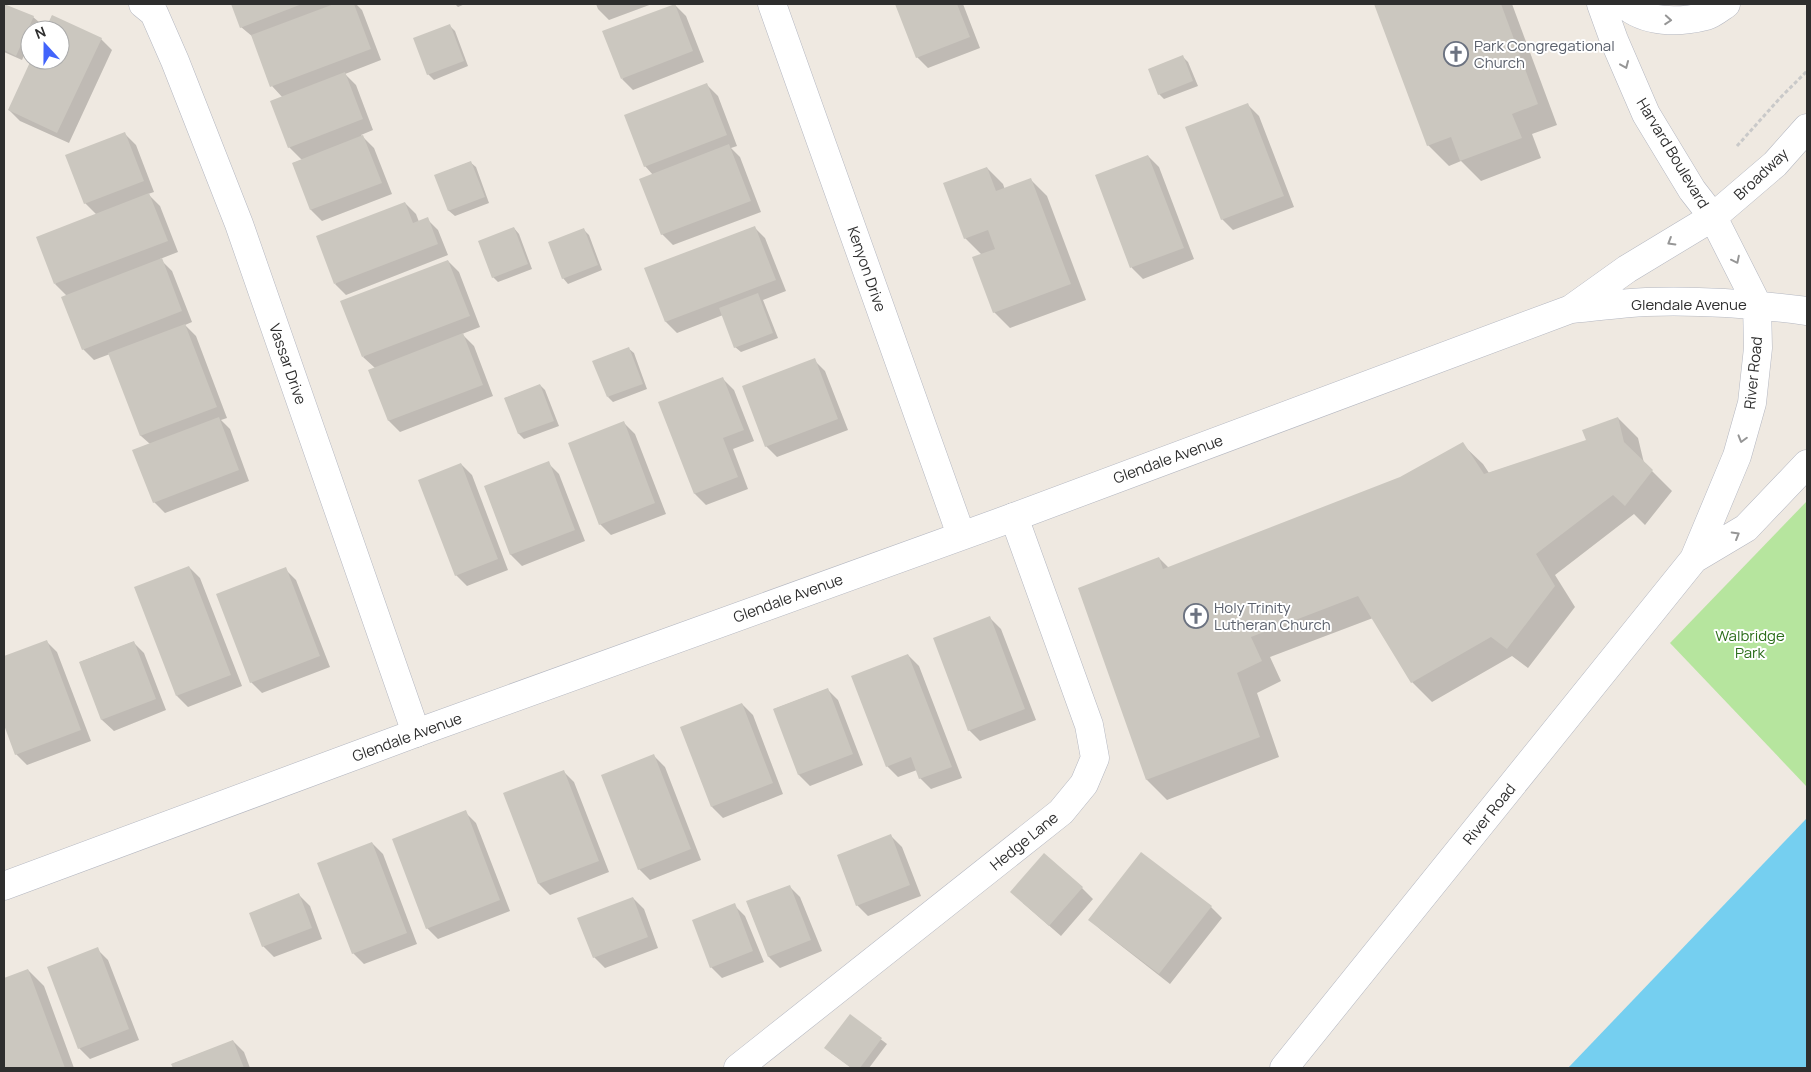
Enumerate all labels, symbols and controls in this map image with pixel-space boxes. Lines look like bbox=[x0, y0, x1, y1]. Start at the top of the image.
one-way arrow bbox=[1665, 14, 1673, 25]
north arrow bbox=[20, 20, 70, 70]
text: N bbox=[32, 22, 48, 43]
place label: Park Congregational Church bbox=[1474, 35, 1615, 73]
church icon: Park Congregational Church bbox=[1443, 41, 1469, 67]
one-way arrow bbox=[1619, 61, 1629, 69]
street label: Harvard Boulevard bbox=[1632, 94, 1714, 212]
street label: Broadway bbox=[1729, 143, 1793, 205]
street label: Kenyon Drive bbox=[843, 224, 891, 315]
one-way arrow bbox=[1667, 236, 1676, 246]
one-way arrow bbox=[1730, 255, 1740, 264]
street label: Glendale Avenue bbox=[1631, 294, 1747, 315]
street label: Vassar Drive bbox=[264, 321, 312, 407]
street label: River Road bbox=[1739, 336, 1767, 410]
street label: Glendale Avenue bbox=[1110, 429, 1226, 489]
one-way arrow bbox=[1738, 434, 1748, 442]
one-way arrow bbox=[1730, 531, 1739, 541]
street label: Glendale Avenue bbox=[730, 568, 846, 628]
place label: Holy Trinity Lutheran Church bbox=[1214, 597, 1331, 635]
church icon: Holy Trinity Lutheran Church bbox=[1183, 603, 1209, 629]
park label: Walbridge Park bbox=[1715, 625, 1785, 663]
street label: Glendale Avenue bbox=[349, 707, 465, 767]
street label: River Road bbox=[1458, 779, 1520, 849]
street label: Hedge Lane bbox=[985, 807, 1063, 875]

